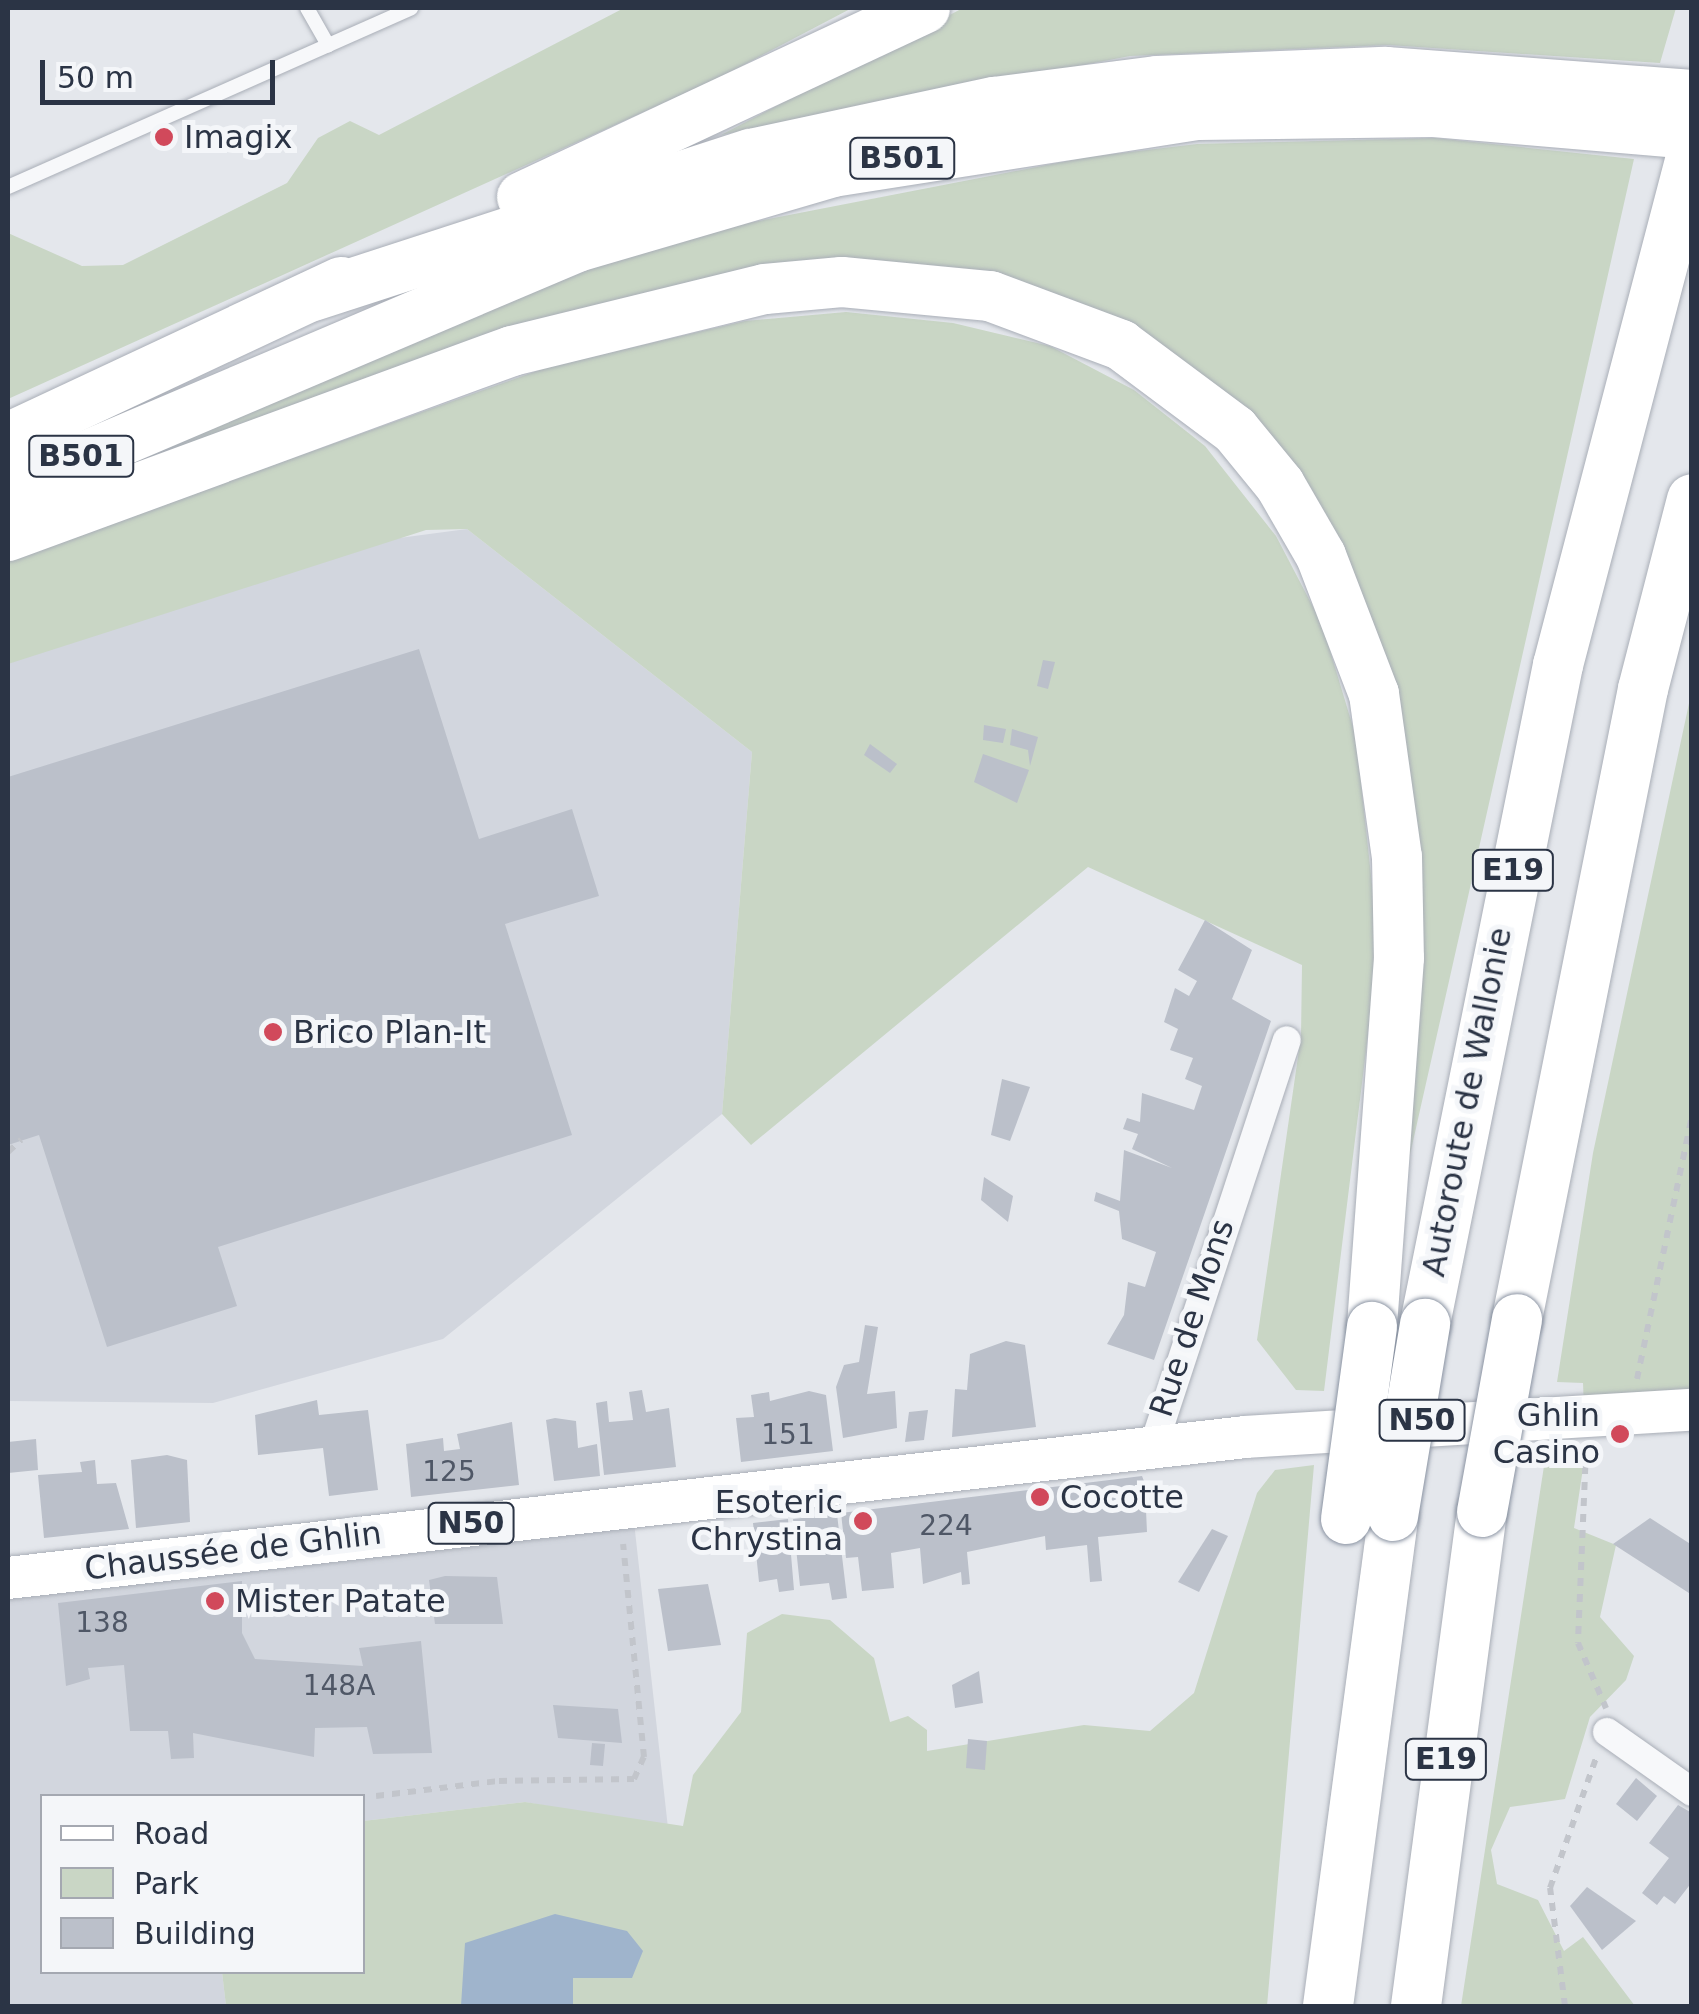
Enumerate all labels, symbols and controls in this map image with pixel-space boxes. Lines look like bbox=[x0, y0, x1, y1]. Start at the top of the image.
scale bar bbox=[45, 40, 280, 102]
text: 50 m bbox=[57, 60, 134, 95]
place label: Imagix bbox=[184, 118, 292, 156]
marker: Imagix bbox=[153, 126, 175, 148]
road number: B501 bbox=[847, 133, 957, 183]
road number: B501 bbox=[26, 431, 136, 481]
road number: E19 bbox=[1470, 845, 1556, 895]
street label: Autoroute de Wallonie bbox=[1414, 924, 1520, 1280]
place label: Brico Plan-It bbox=[293, 1013, 486, 1051]
marker: Brico Plan-It bbox=[262, 1021, 284, 1043]
street label: Rue de Mons bbox=[1142, 1214, 1242, 1422]
road number: N50 bbox=[1377, 1395, 1467, 1445]
place label: Ghlin Casino bbox=[1493, 1397, 1600, 1472]
house number: 151 bbox=[761, 1418, 815, 1452]
marker: Ghlin Casino bbox=[1609, 1423, 1631, 1445]
house number: 125 bbox=[422, 1455, 476, 1489]
place label: Cocotte bbox=[1060, 1478, 1184, 1516]
place label: Esoteric Chrystina bbox=[690, 1484, 843, 1559]
marker: Cocotte bbox=[1029, 1486, 1051, 1508]
road number: N50 bbox=[426, 1498, 516, 1548]
house number: 224 bbox=[919, 1509, 973, 1543]
marker: Esoteric Chrystina bbox=[852, 1510, 874, 1532]
street label: Chaussée de Ghlin bbox=[82, 1514, 384, 1588]
place label: Mister Patate bbox=[235, 1582, 446, 1620]
marker: Mister Patate bbox=[204, 1590, 226, 1612]
house number: 138 bbox=[75, 1606, 129, 1640]
house number: 148A bbox=[303, 1669, 375, 1703]
road number: E19 bbox=[1404, 1734, 1488, 1784]
legend bbox=[40, 1794, 365, 1974]
text: Road bbox=[134, 1816, 209, 1851]
text: Park bbox=[134, 1866, 199, 1901]
text: Building bbox=[134, 1916, 256, 1951]

